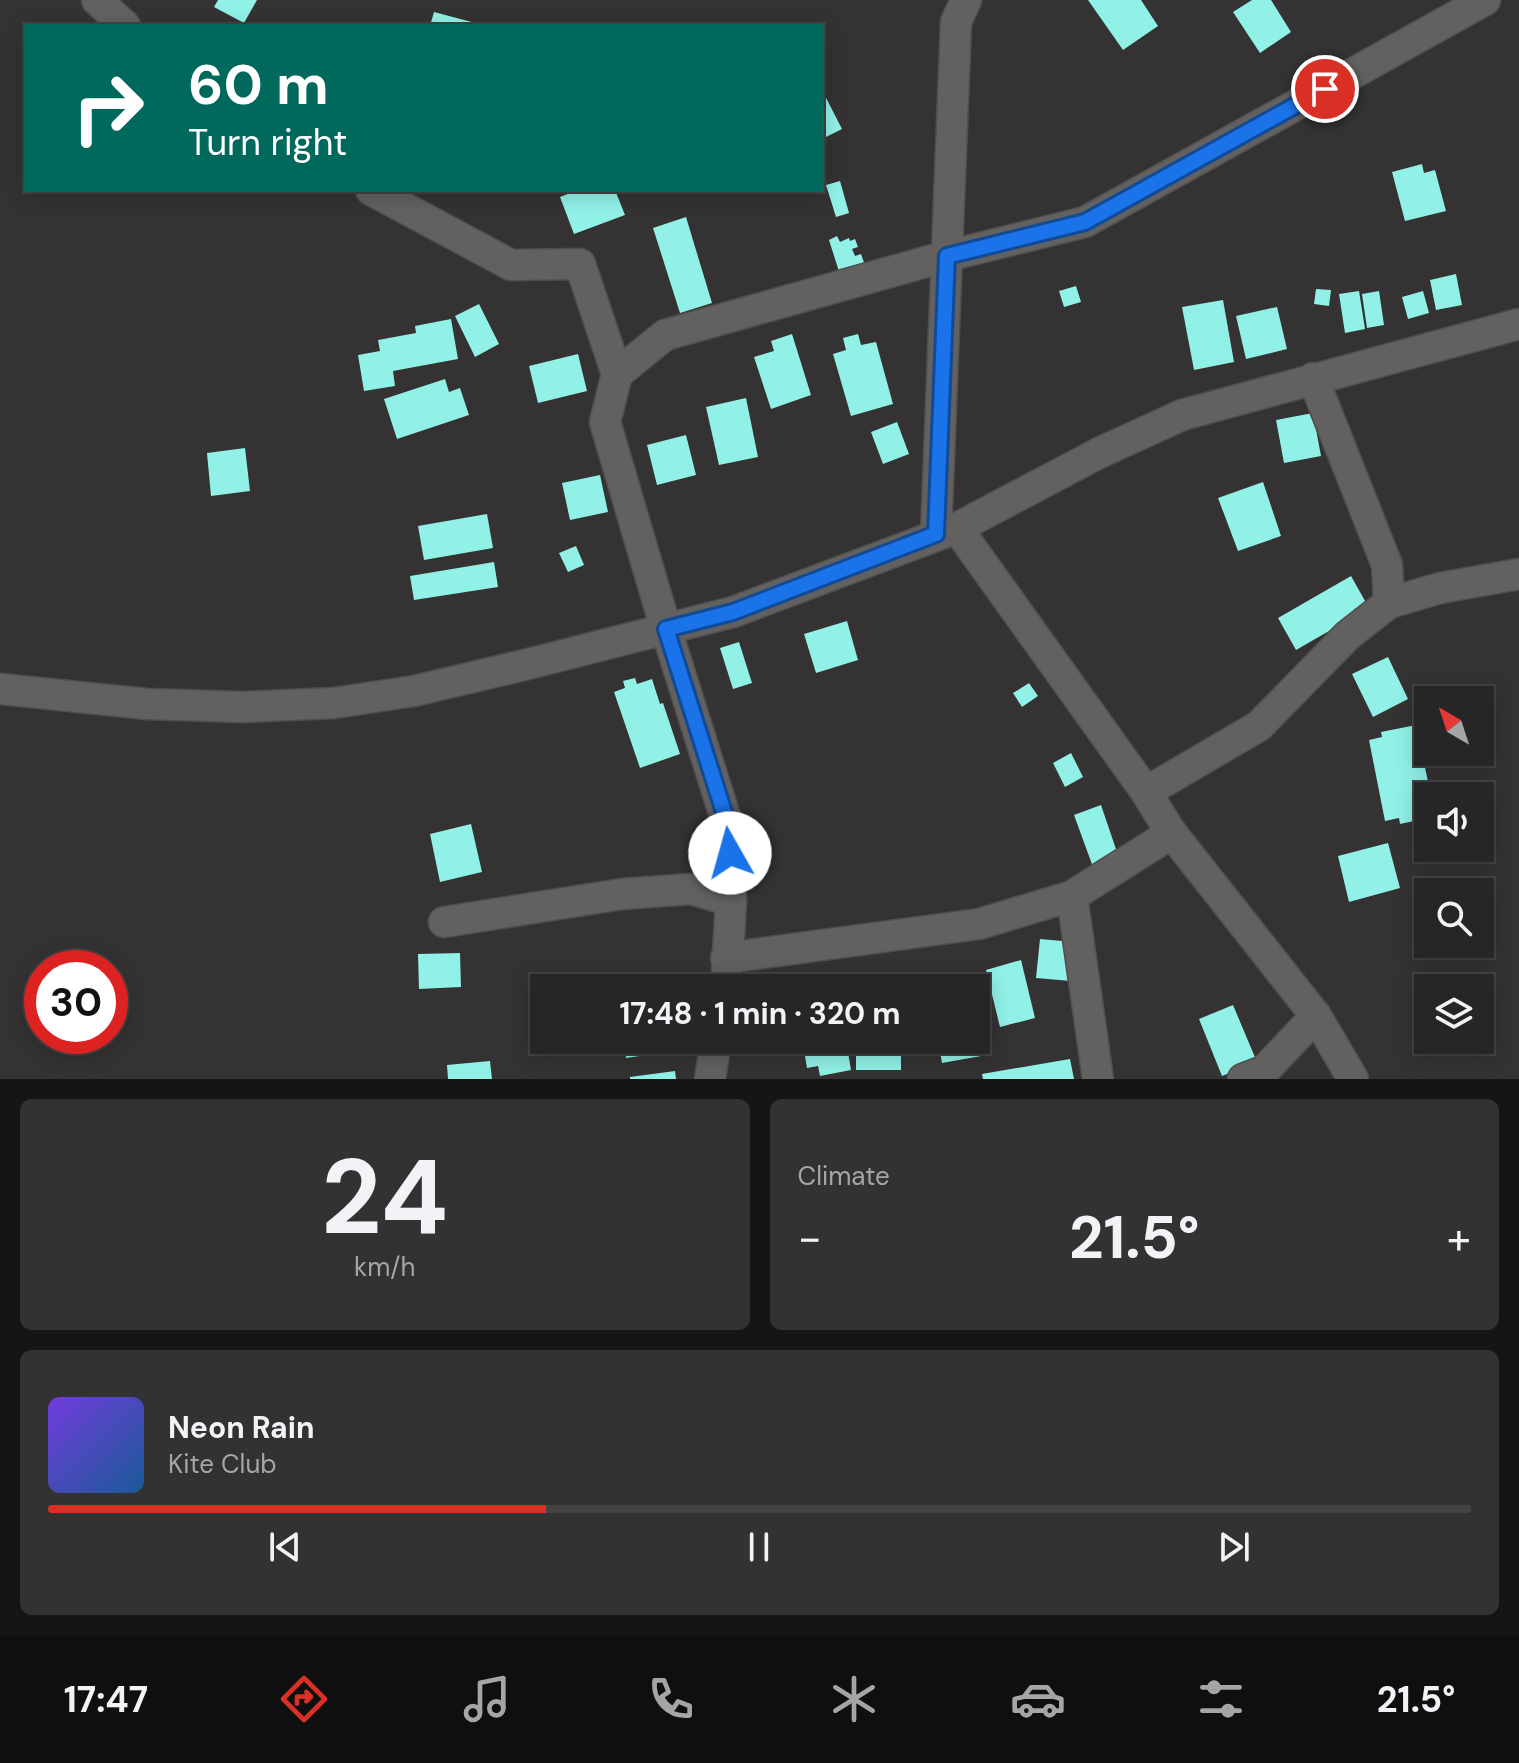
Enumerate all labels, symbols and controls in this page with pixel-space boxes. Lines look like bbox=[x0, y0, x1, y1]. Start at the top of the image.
text: 60 m bbox=[188, 48, 329, 121]
pin bbox=[1291, 55, 1359, 123]
icon: right bbox=[56, 56, 160, 160]
icon: arrive bbox=[1303, 67, 1347, 111]
text: Turn right bbox=[188, 119, 347, 166]
north arrow bbox=[1414, 686, 1494, 766]
map controls bbox=[1414, 686, 1494, 1054]
button: sound bbox=[1414, 782, 1494, 862]
position arrow bbox=[688, 811, 772, 895]
button: search bbox=[1414, 878, 1494, 958]
speed limit sign: 30 bbox=[24, 950, 128, 1054]
button: layers bbox=[1414, 974, 1494, 1054]
text: 17:48 · 1 min · 320 m bbox=[619, 994, 901, 1033]
text: 24 bbox=[321, 1130, 448, 1265]
text: Climate bbox=[798, 1159, 890, 1193]
text: 21.5° bbox=[1069, 1198, 1200, 1277]
text: − bbox=[798, 1209, 822, 1267]
text: + bbox=[1447, 1209, 1471, 1267]
text: km/h bbox=[354, 1250, 415, 1284]
text: Neon Rain bbox=[168, 1408, 314, 1447]
text: Kite Club bbox=[168, 1447, 277, 1481]
icon: previous bbox=[263, 1525, 307, 1569]
icon: pause bbox=[737, 1525, 781, 1569]
icon: next bbox=[1212, 1525, 1256, 1569]
icon: directions bbox=[276, 1671, 332, 1727]
icon: music bbox=[459, 1671, 515, 1727]
icon: phone bbox=[643, 1671, 699, 1727]
icon: climate bbox=[826, 1671, 882, 1727]
icon: car bbox=[1010, 1671, 1066, 1727]
icon: filters bbox=[1193, 1671, 1249, 1727]
text: 17:47 bbox=[64, 1676, 148, 1723]
text: 21.5° bbox=[1377, 1676, 1455, 1723]

